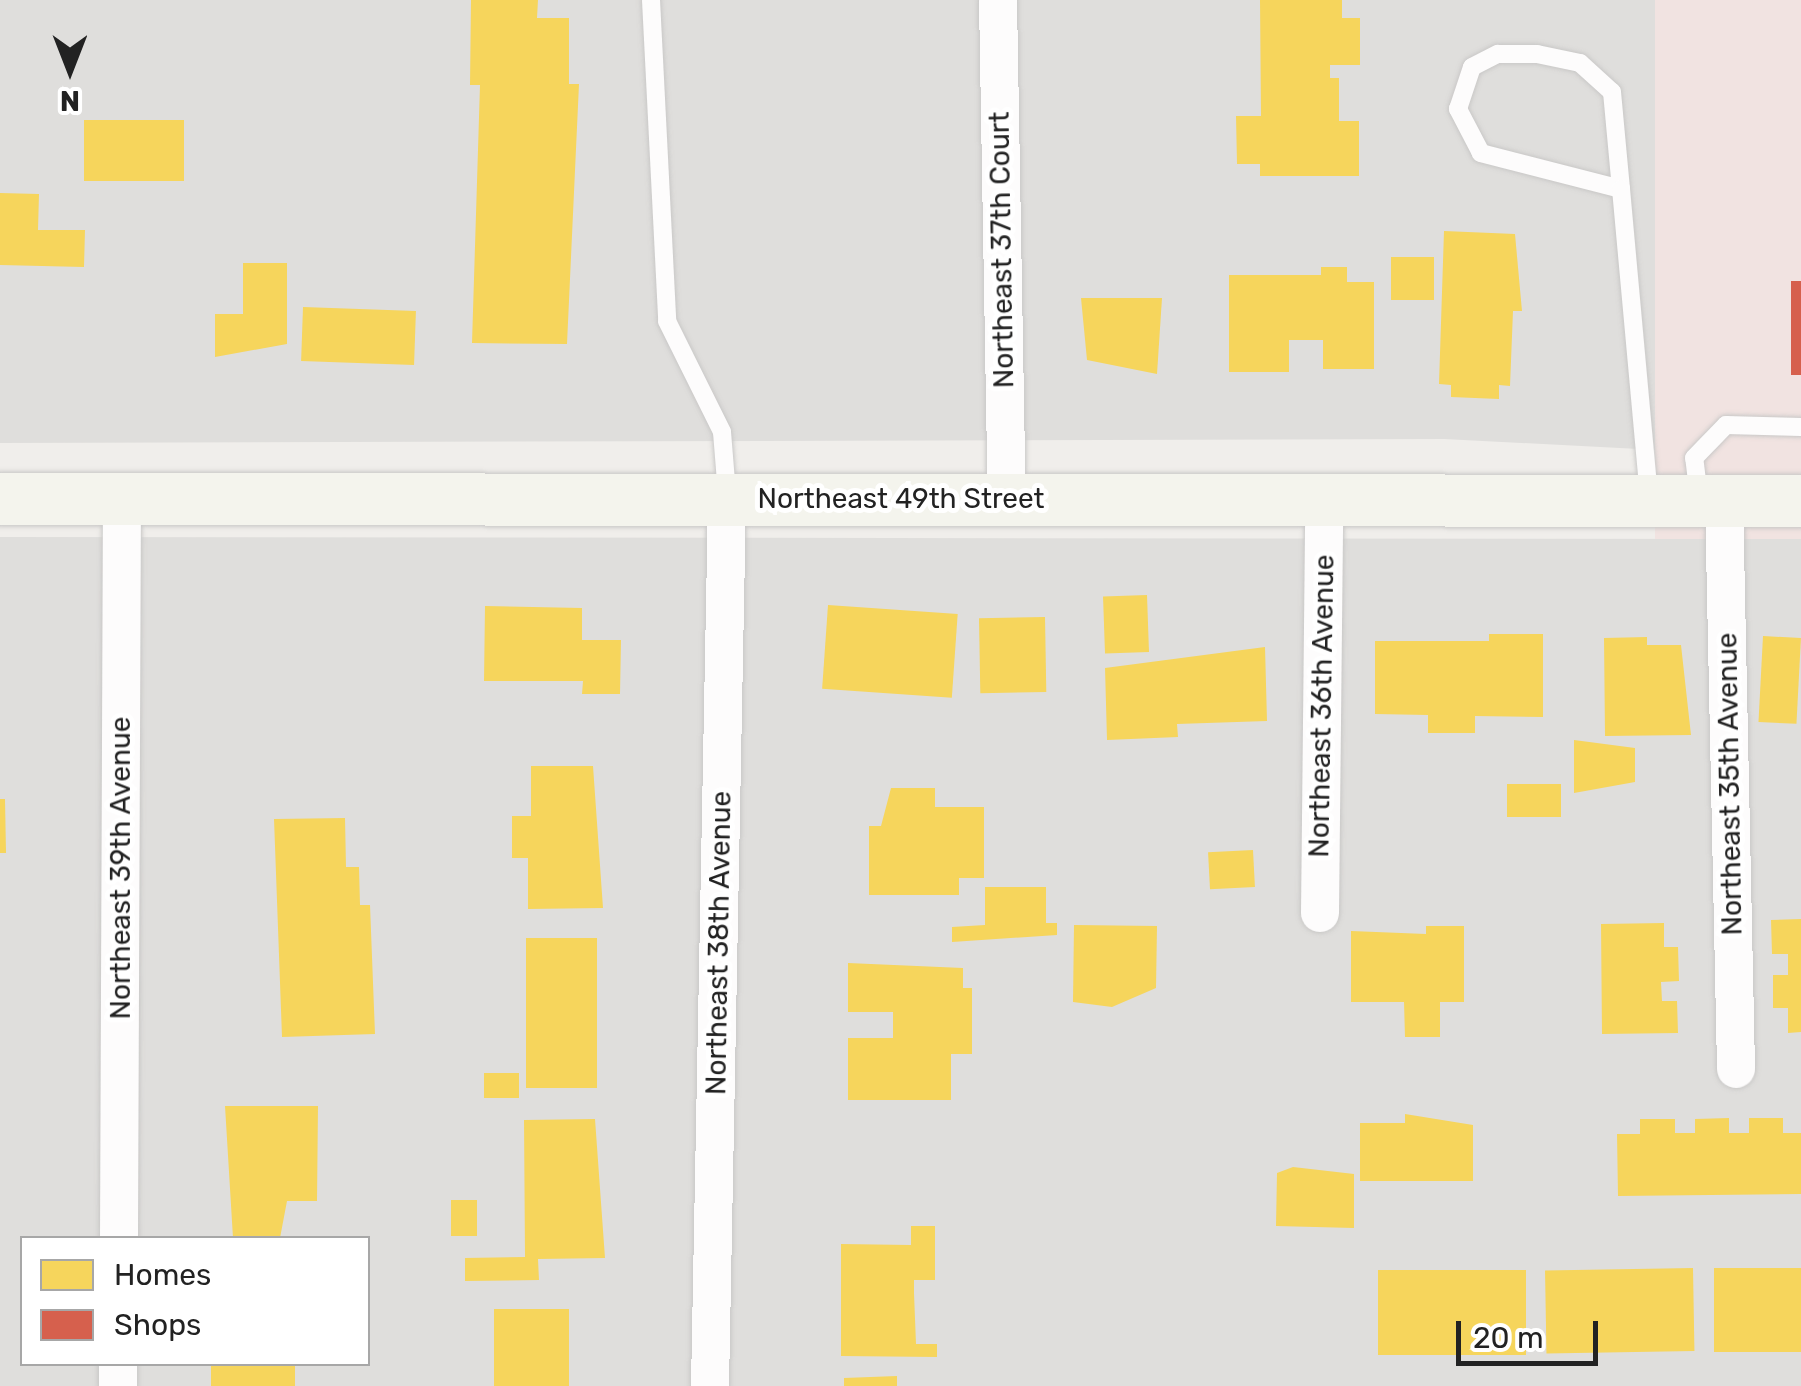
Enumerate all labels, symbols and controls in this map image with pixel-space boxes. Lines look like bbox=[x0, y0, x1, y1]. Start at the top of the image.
north arrow bbox=[20, 20, 120, 120]
text: N bbox=[60, 84, 80, 117]
street label: Northeast 37th Court bbox=[983, 111, 1021, 389]
street label: Northeast 49th Street bbox=[758, 482, 1044, 516]
street label: Northeast 36th Avenue bbox=[1303, 554, 1341, 858]
street label: Northeast 35th Avenue bbox=[1711, 632, 1749, 936]
street label: Northeast 39th Avenue bbox=[104, 716, 138, 1020]
street label: Northeast 38th Avenue bbox=[700, 790, 738, 1096]
legend bbox=[20, 1236, 370, 1366]
text: Homes bbox=[114, 1257, 211, 1293]
scale bar bbox=[1461, 1301, 1604, 1363]
text: Shops bbox=[114, 1307, 201, 1343]
text: 20 m bbox=[1473, 1320, 1544, 1356]

